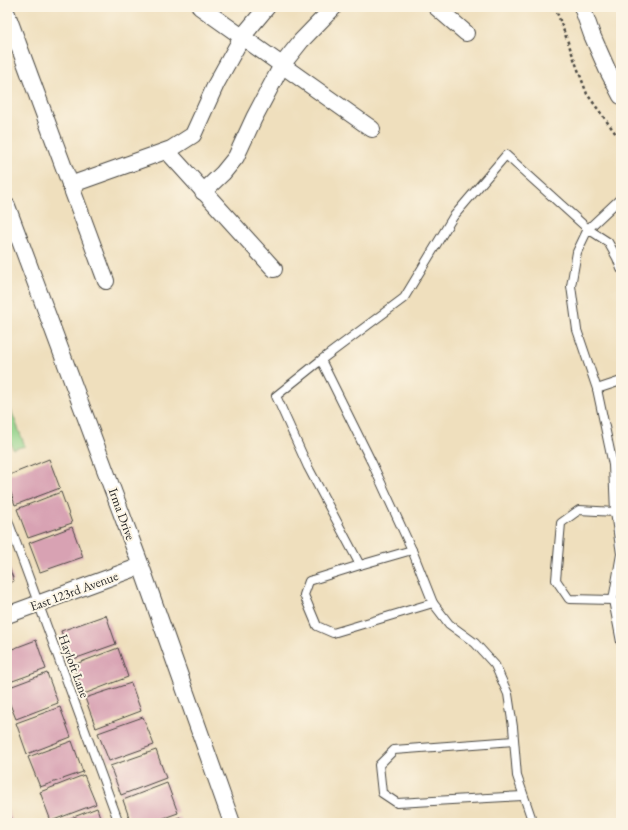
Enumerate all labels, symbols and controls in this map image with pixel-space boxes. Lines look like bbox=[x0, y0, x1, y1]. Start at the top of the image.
street label: Irma Drive bbox=[105, 486, 139, 542]
street label: East 123rd Avenue bbox=[28, 567, 120, 615]
street label: Hayloft Lane bbox=[55, 632, 93, 700]

